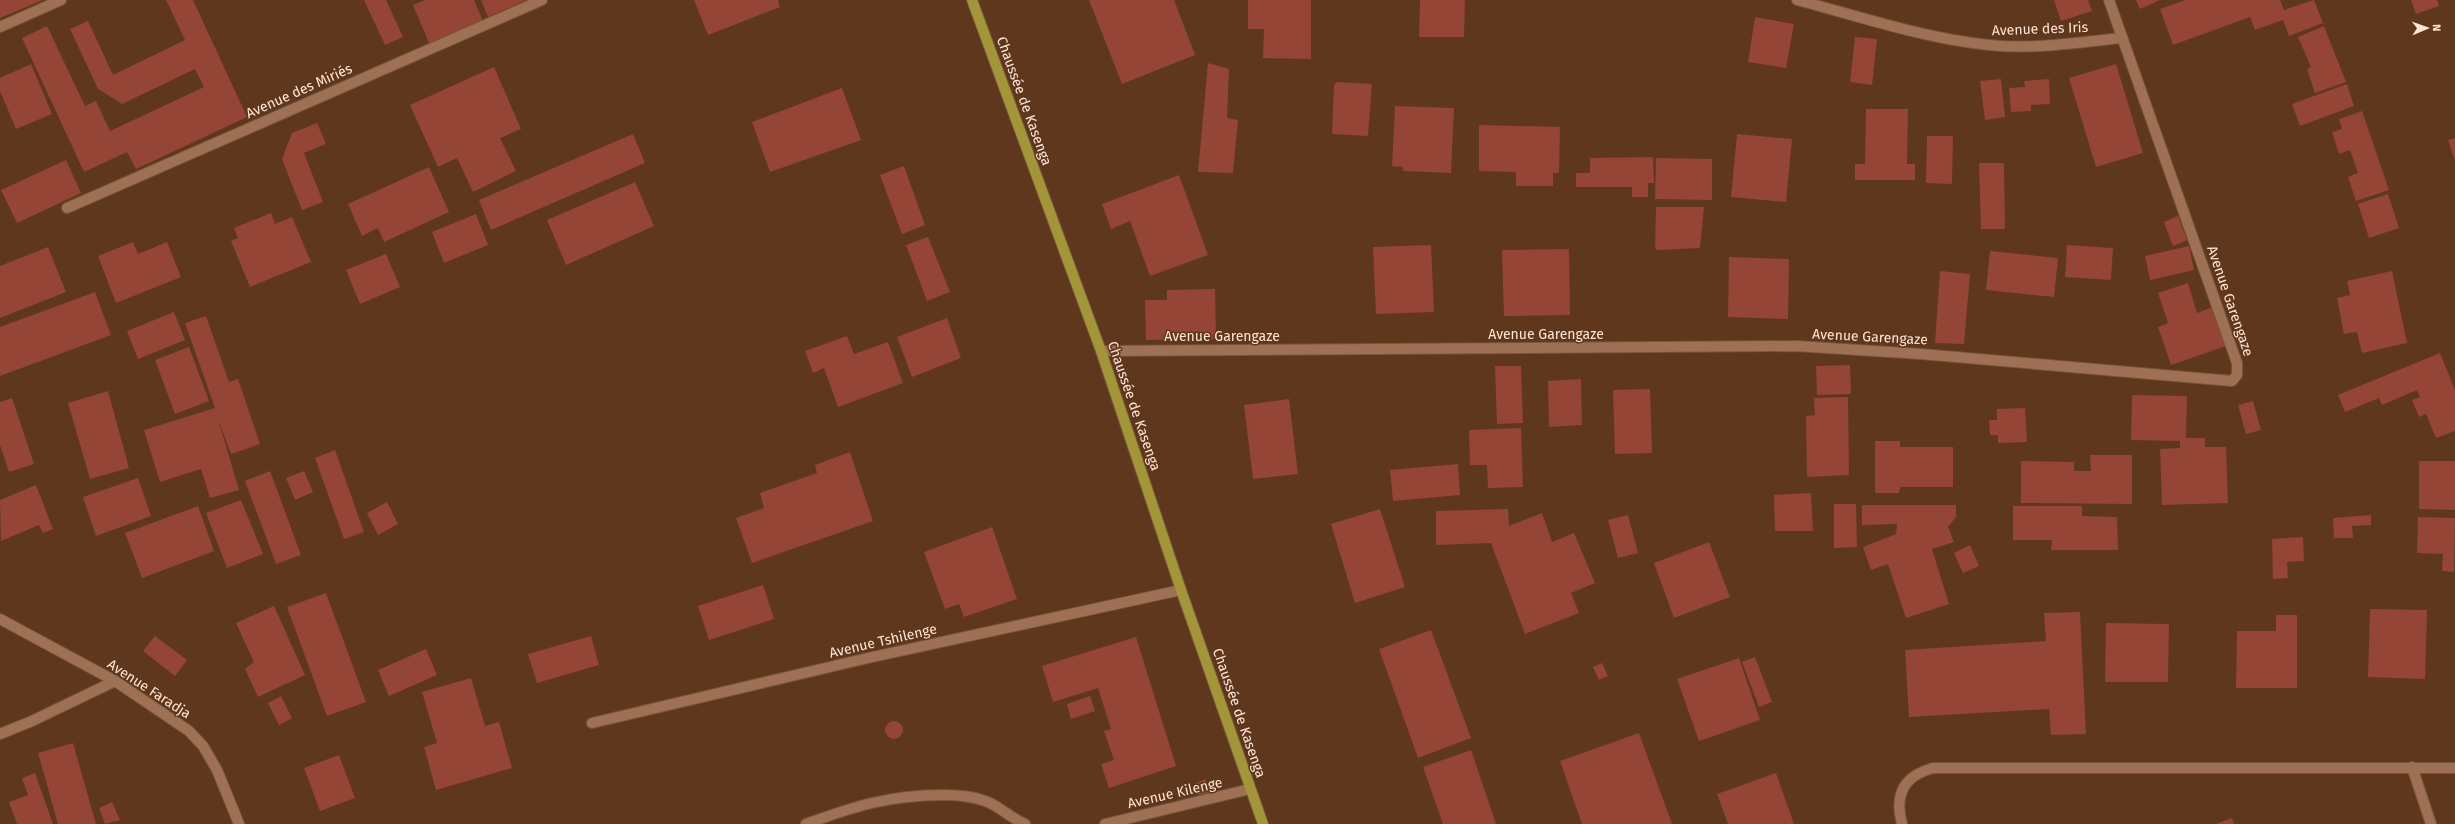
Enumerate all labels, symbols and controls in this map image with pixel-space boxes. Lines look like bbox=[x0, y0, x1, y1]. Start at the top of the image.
north arrow bbox=[2407, 8, 2447, 48]
street label: Avenue des Iris bbox=[1992, 19, 2089, 39]
text: N bbox=[2430, 24, 2443, 32]
street label: Chaussée de Kasenga bbox=[993, 34, 1055, 168]
street label: Avenue des Miriés bbox=[243, 60, 355, 122]
street label: Avenue Garengaze bbox=[2203, 244, 2257, 358]
street label: Avenue Garengaze bbox=[1812, 325, 1928, 349]
street label: Avenue Garengaze bbox=[1488, 326, 1604, 343]
street label: Avenue Garengaze bbox=[1164, 328, 1280, 345]
street label: Chaussée de Kasenga bbox=[1104, 339, 1164, 473]
street label: Avenue Tshilenge bbox=[828, 620, 938, 662]
street label: Chaussée de Kasenga bbox=[1209, 646, 1269, 780]
street label: Avenue Faradja bbox=[104, 656, 194, 722]
street label: Avenue Kilenge bbox=[1126, 774, 1224, 812]

